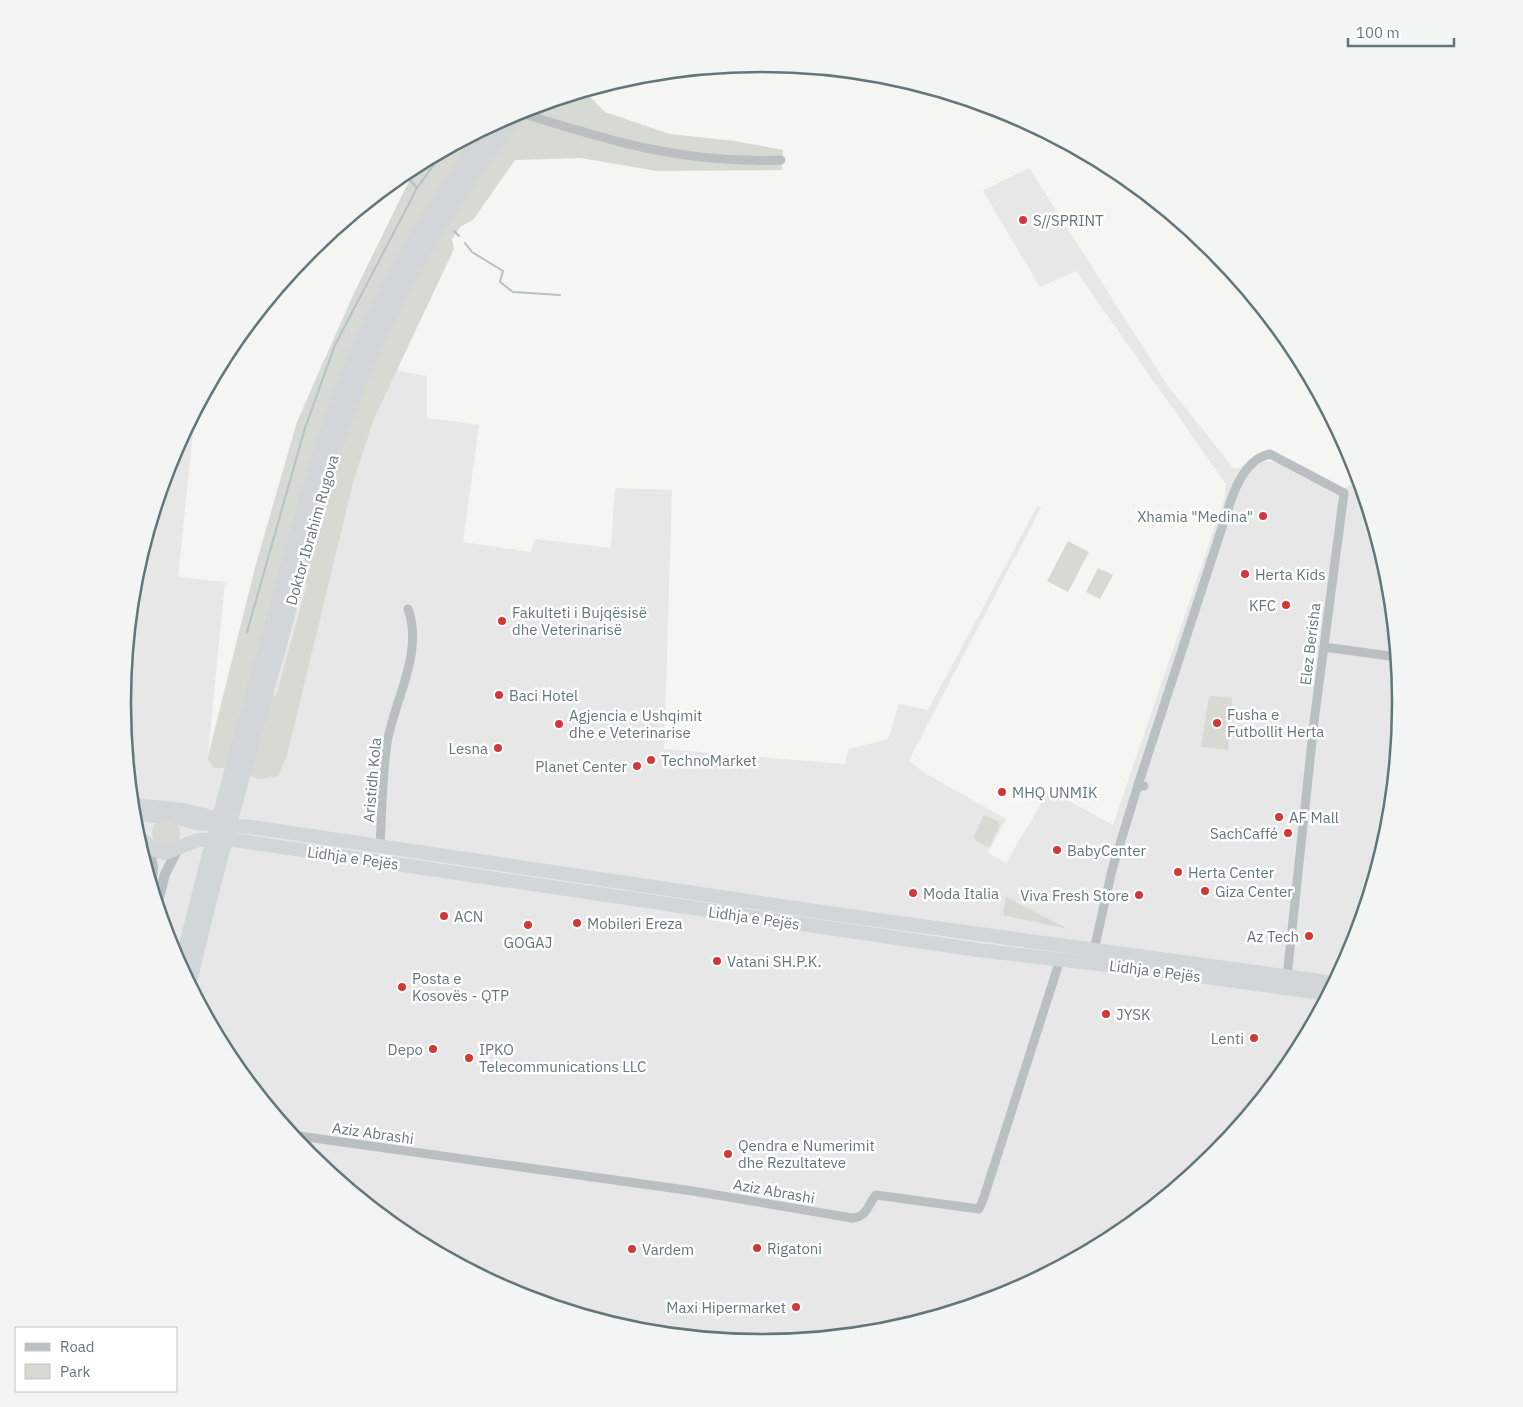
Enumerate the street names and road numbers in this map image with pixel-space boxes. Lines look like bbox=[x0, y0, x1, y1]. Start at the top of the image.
street label: Doktor Ibrahim Rugova bbox=[281, 453, 343, 607]
street label: Elez Berisha bbox=[1296, 602, 1324, 686]
street label: Aristidh Kola bbox=[359, 737, 385, 823]
street label: Lidhja e Pejës bbox=[306, 842, 400, 874]
street label: Lidhja e Pejës bbox=[707, 902, 801, 934]
street label: Lidhja e Pejës bbox=[1108, 956, 1202, 986]
street label: Aziz Abrashi bbox=[331, 1118, 415, 1148]
street label: Aziz Abrashi bbox=[732, 1174, 816, 1208]

